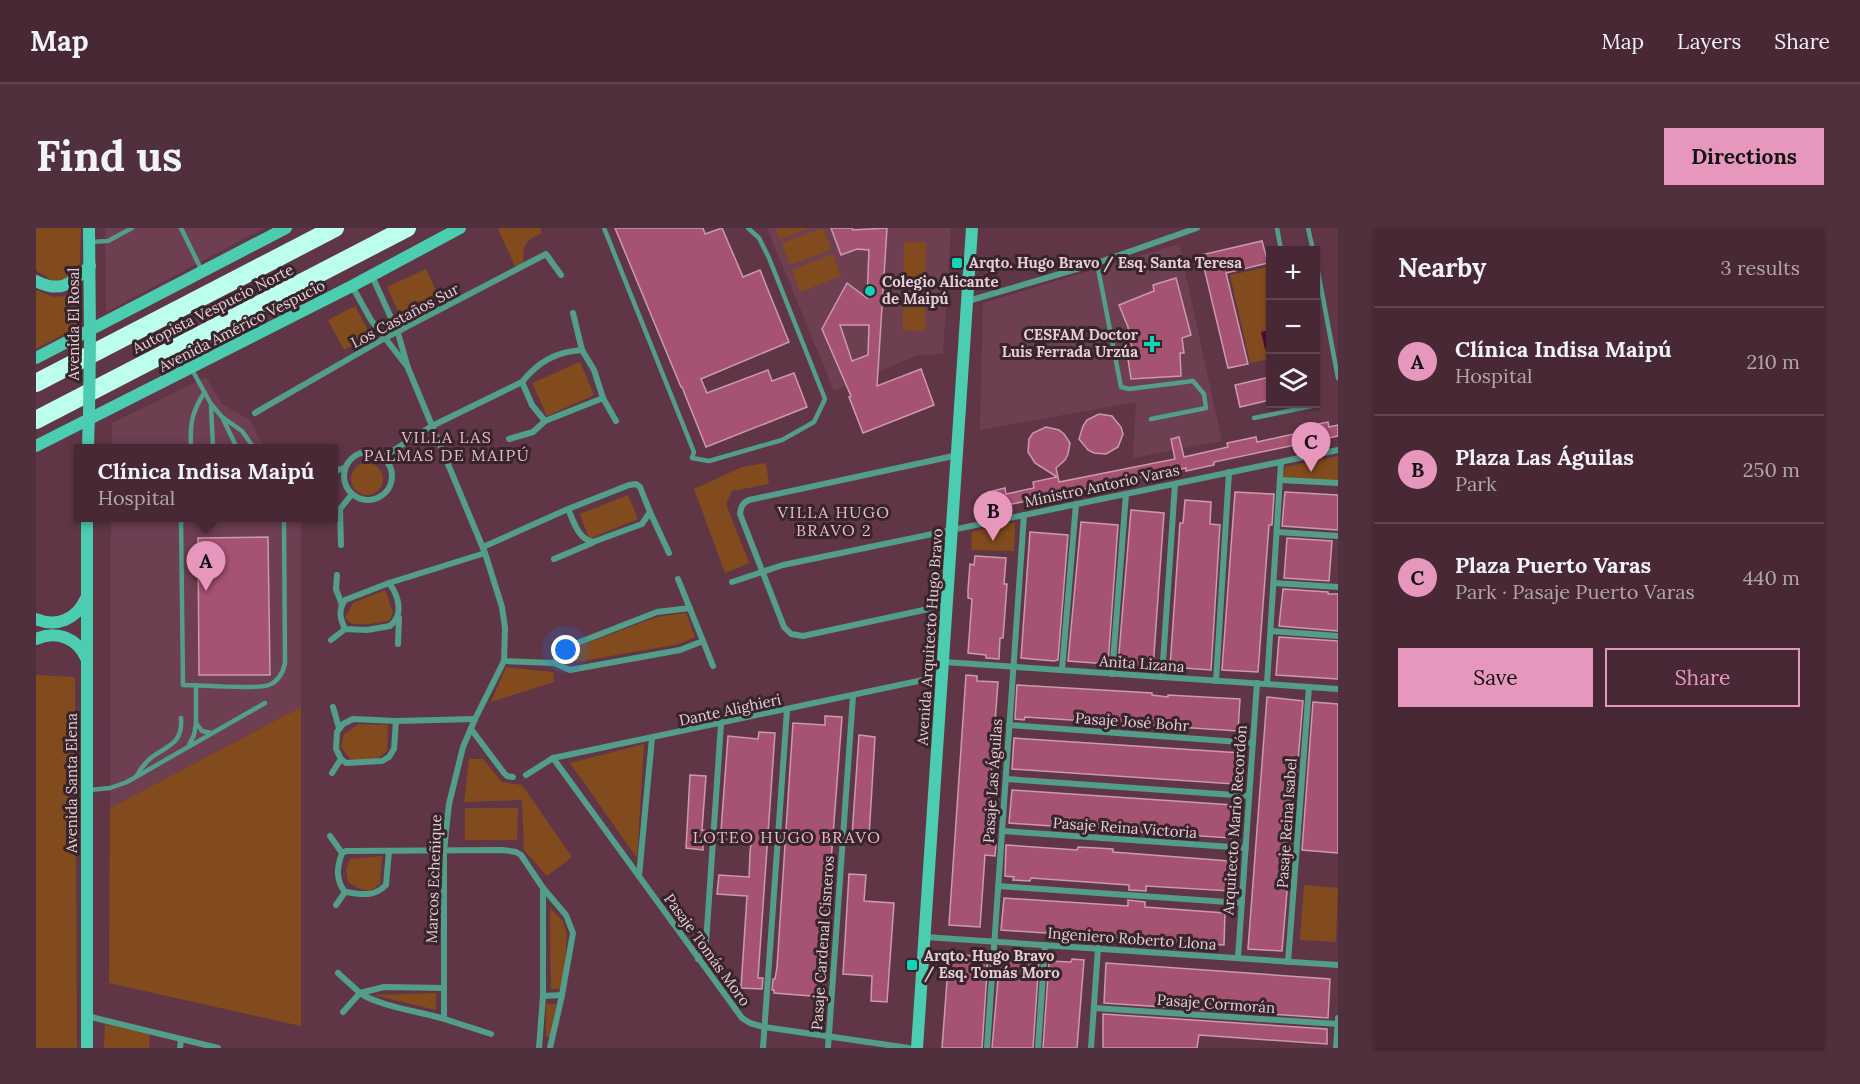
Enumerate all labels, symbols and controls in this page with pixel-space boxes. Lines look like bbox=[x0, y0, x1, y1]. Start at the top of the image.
text: Map bbox=[30, 23, 89, 59]
text: Map bbox=[1601, 28, 1644, 55]
text: Layers bbox=[1677, 28, 1741, 55]
text: Share bbox=[1774, 28, 1830, 55]
button: Directions bbox=[1664, 128, 1824, 185]
text: Find us bbox=[36, 129, 182, 183]
map controls bbox=[1266, 246, 1320, 408]
button: + bbox=[1266, 246, 1320, 300]
text: Nearby bbox=[1398, 251, 1486, 284]
place label: Arqto. Hugo Bravo / Esq. Santa Teresa bbox=[969, 253, 1242, 273]
text: 3 results bbox=[1721, 255, 1800, 280]
marker: Arqto. Hugo Bravo / Esq. Santa Teresa bbox=[950, 256, 964, 270]
street label: Autopista Vespucio Norte bbox=[128, 260, 296, 358]
street label: Avenida El Rosal bbox=[64, 268, 83, 381]
place label: Colegio Alicante de Maipú bbox=[882, 272, 998, 308]
street label: Avenida Américo Vespucio bbox=[155, 275, 328, 376]
street label: Los Castaños Sur bbox=[347, 279, 463, 352]
marker: Colegio Alicante de Maipú bbox=[863, 284, 877, 298]
button: − bbox=[1266, 300, 1320, 354]
place label: CESFAM Doctor Luis Ferrada Urzúa bbox=[1002, 325, 1139, 361]
marker: CESFAM Doctor Luis Ferrada Urzúa bbox=[1143, 335, 1161, 353]
text: Clínica Indisa Maipú bbox=[1455, 335, 1671, 363]
text: A bbox=[1411, 349, 1424, 374]
text: 210 m bbox=[1746, 349, 1800, 374]
button: layers bbox=[1266, 354, 1320, 408]
text: Hospital bbox=[1455, 363, 1533, 388]
pin: C bbox=[1292, 422, 1330, 472]
district label: VILLA LAS PALMAS DE MAIPÚ bbox=[364, 427, 530, 465]
text: Plaza Las Águilas bbox=[1455, 443, 1634, 471]
popup bbox=[74, 444, 338, 522]
text: Clínica Indisa Maipú bbox=[98, 457, 314, 485]
text: B bbox=[1411, 457, 1424, 482]
text: 250 m bbox=[1743, 457, 1800, 482]
street label: Ministro Antorio Varas bbox=[1023, 460, 1181, 511]
text: Park bbox=[1455, 471, 1497, 496]
text: Hospital bbox=[98, 485, 175, 510]
pin: B bbox=[974, 492, 1012, 541]
district label: VILLA HUGO BRAVO 2 bbox=[777, 502, 890, 540]
street label: Avenida Arquitecto Hugo Bravo bbox=[912, 528, 947, 747]
pin: A bbox=[186, 542, 226, 591]
text: Plaza Puerto Varas bbox=[1455, 551, 1651, 579]
text: C bbox=[1411, 565, 1424, 590]
text: 440 m bbox=[1743, 565, 1800, 590]
text: Park · Pasaje Puerto Varas bbox=[1455, 579, 1695, 604]
your location bbox=[551, 635, 580, 664]
button: Save bbox=[1398, 648, 1593, 707]
button: Share bbox=[1605, 648, 1800, 707]
street label: Anita Lizana bbox=[1098, 651, 1186, 676]
street label: Dante Alighieri bbox=[677, 689, 783, 730]
street label: Pasaje José Bohr bbox=[1074, 708, 1190, 735]
street label: Avenida Santa Elena bbox=[62, 713, 81, 854]
street label: Pasaje Las Águilas bbox=[979, 718, 1006, 844]
street label: Arquitecto Mario Recordón bbox=[1218, 724, 1251, 917]
street label: Pasaje Reina Isabel bbox=[1272, 757, 1301, 889]
street label: Pasaje Reina Victoria bbox=[1052, 813, 1198, 842]
street label: Marcos Echeñique bbox=[422, 814, 445, 944]
district label: LOTEO HUGO BRAVO bbox=[693, 827, 881, 847]
street label: Pasaje Cardenal Cisneros bbox=[807, 855, 838, 1031]
street label: Pasaje Tomás Moro bbox=[660, 890, 755, 1010]
street label: Ingeniero Roberto Llona bbox=[1047, 923, 1217, 954]
place label: Arqto. Hugo Bravo / Esq. Tomás Moro bbox=[924, 946, 1060, 983]
marker: Arqto. Hugo Bravo / Esq. Tomás Moro bbox=[905, 958, 919, 972]
street label: Pasaje Cormorán bbox=[1156, 990, 1276, 1017]

